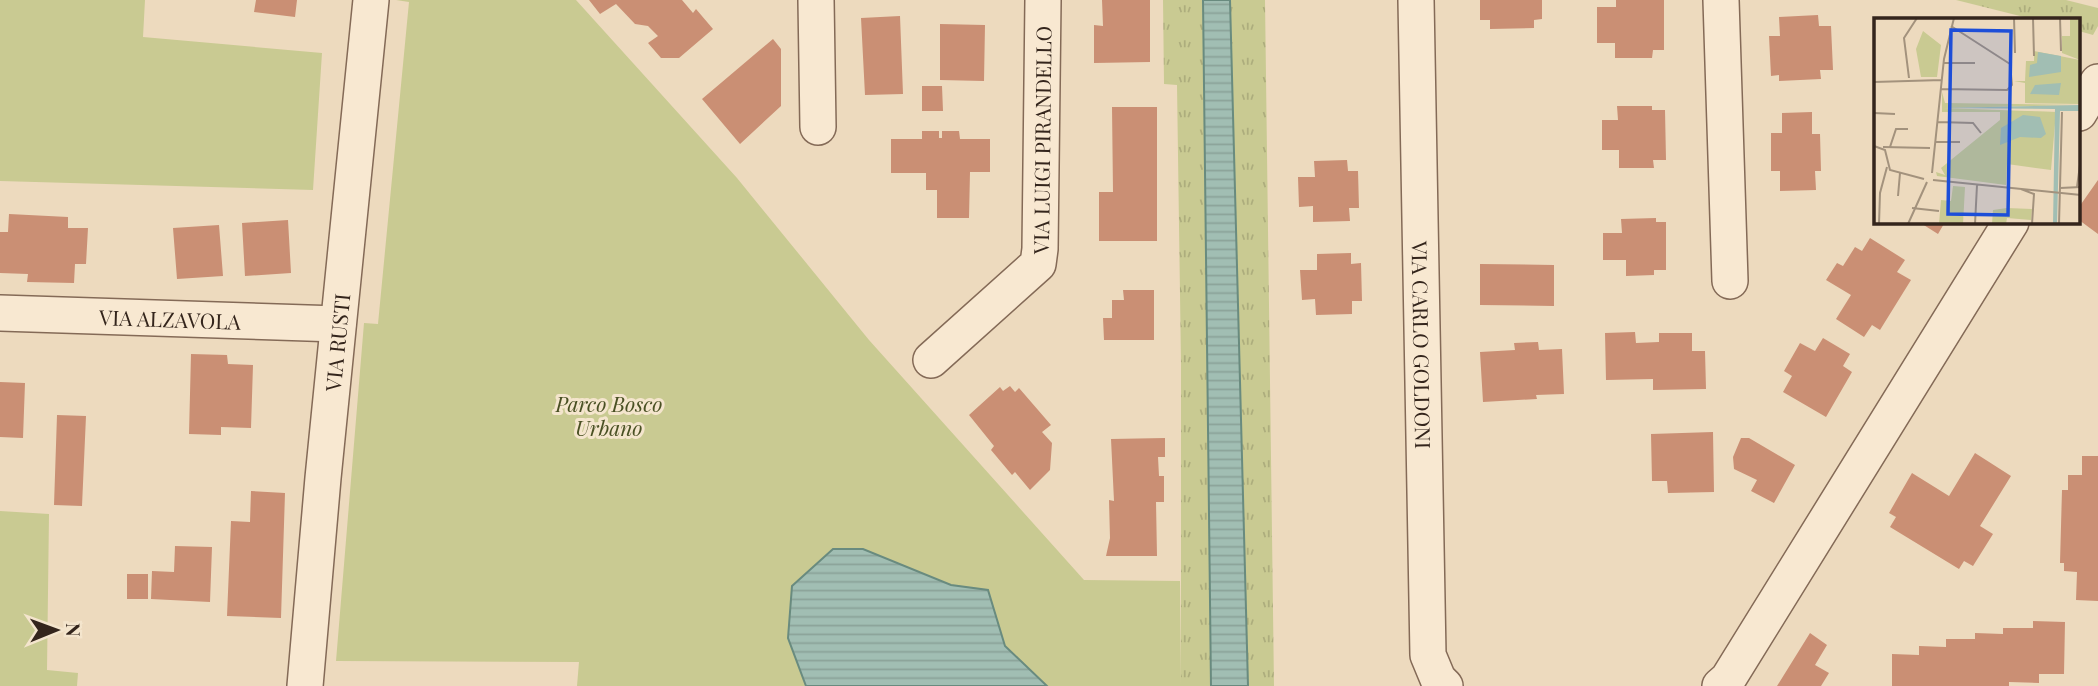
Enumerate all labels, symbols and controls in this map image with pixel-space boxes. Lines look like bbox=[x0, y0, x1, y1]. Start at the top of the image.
inset map bbox=[1874, 18, 2080, 224]
street label: VIA LUIGI PIRANDELLO bbox=[1026, 26, 1057, 255]
street label: VIA CARLO GOLDONI bbox=[1406, 240, 1438, 449]
street label: VIA RUSTI bbox=[318, 292, 355, 394]
street label: VIA ALZAVOLA bbox=[98, 302, 242, 335]
park label: Parco Bosco Urbano bbox=[554, 389, 663, 441]
north arrow bbox=[21, 595, 91, 665]
text: N bbox=[61, 623, 87, 637]

